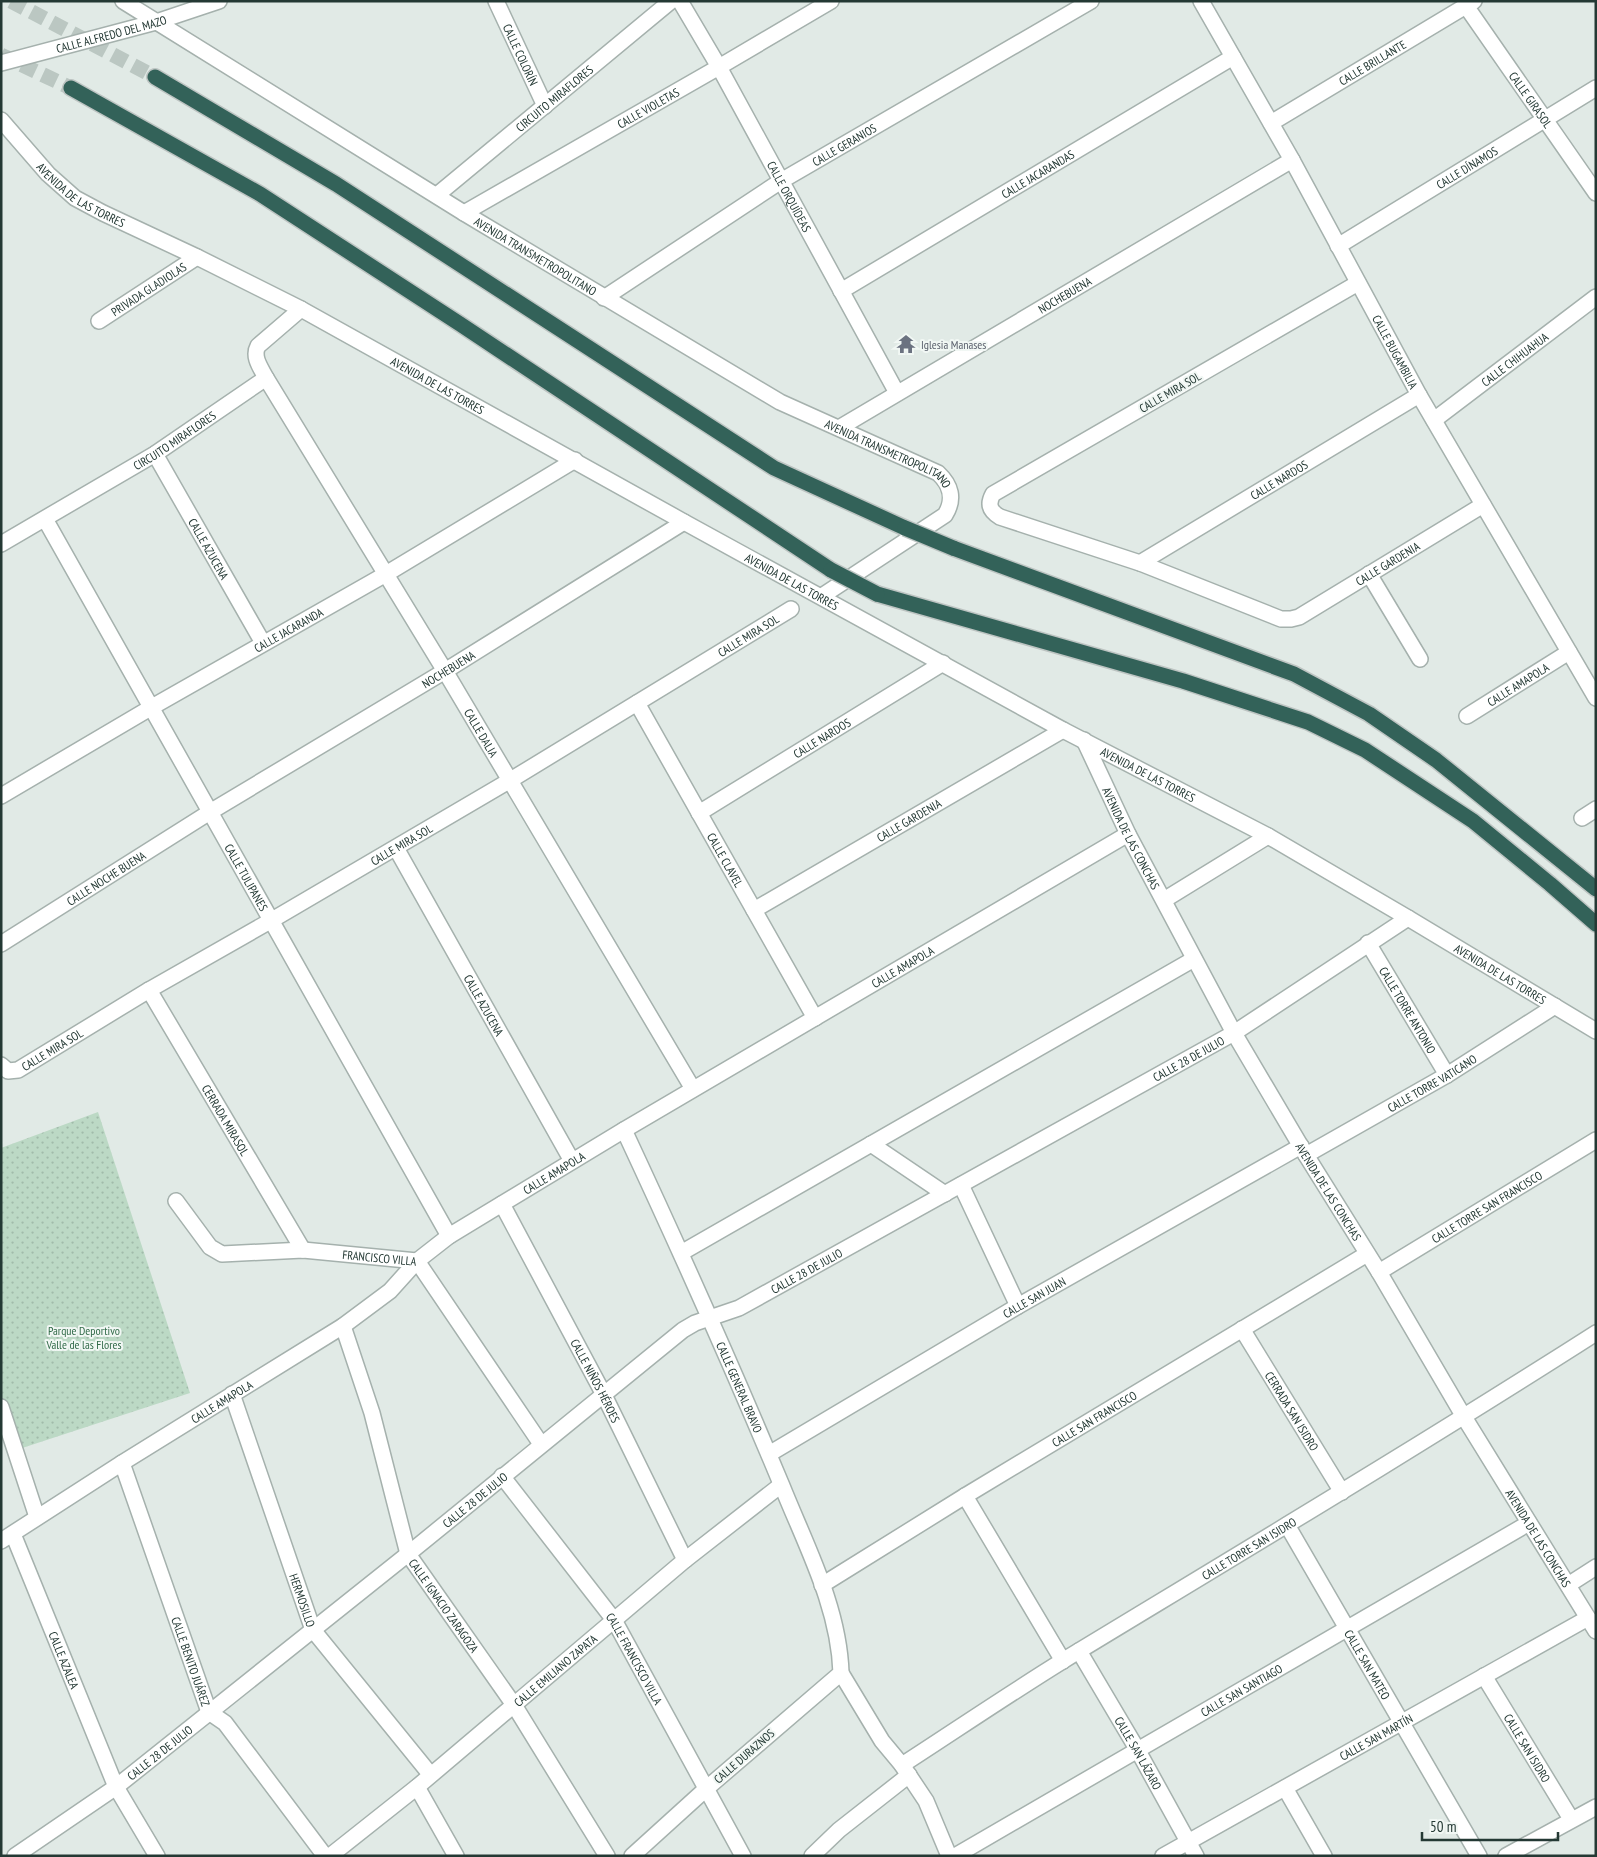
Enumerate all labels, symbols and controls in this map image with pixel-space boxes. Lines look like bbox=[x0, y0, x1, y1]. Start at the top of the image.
street label: CALLE ALFREDO DEL MAZO bbox=[54, 11, 169, 56]
street label: CALLE COLORÍN bbox=[500, 21, 542, 88]
street label: CALLE BRILLANTE bbox=[1336, 36, 1408, 88]
street label: CIRCUITO MIRAFLORES bbox=[512, 62, 596, 134]
street label: CALLE GIRASOL bbox=[1506, 69, 1556, 131]
street label: CALLE VIOLETAS bbox=[614, 84, 682, 131]
street label: CALLE GERANIOS bbox=[809, 120, 879, 169]
street label: CALLE DÍNAMOS bbox=[1433, 143, 1500, 192]
street label: CALLE JACARANDAS bbox=[998, 146, 1077, 201]
street label: CALLE ORQUÍDEAS bbox=[764, 158, 815, 234]
street label: AVENIDA DE LAS TORRES bbox=[34, 159, 128, 230]
street label: AVENIDA TRANSMETROPOLITANO bbox=[472, 213, 600, 298]
street label: PRIVADA GLADIOLAS bbox=[108, 259, 189, 319]
street label: NOCHEBUENA bbox=[1035, 273, 1094, 316]
street label: CALLE BUGAMBILIA bbox=[1370, 312, 1422, 391]
street label: CALLE CHIHUAHUA bbox=[1478, 329, 1551, 389]
temple icon: Iglesia Manases bbox=[895, 333, 917, 355]
place label: Iglesia Manases bbox=[921, 337, 986, 352]
street label: AVENIDA DE LAS TORRES bbox=[388, 353, 487, 417]
street label: CALLE MIRA SOL bbox=[1136, 368, 1204, 416]
street label: CIRCUITO MIRAFLORES bbox=[130, 407, 218, 473]
street label: AVENIDA TRANSMETROPOLITANO bbox=[823, 416, 955, 491]
street label: CALLE NARDOS bbox=[1247, 456, 1310, 503]
street label: CALLE AZUCENA bbox=[186, 515, 233, 582]
street label: CALLE GARDENIA bbox=[1352, 538, 1422, 588]
street label: AVENIDA DE LAS TORRES bbox=[743, 550, 841, 613]
street label: CALLE JACARANDA bbox=[251, 604, 326, 655]
street label: CALLE MIRA SOL bbox=[715, 611, 781, 660]
street label: NOCHEBUENA bbox=[419, 647, 478, 691]
street label: CALLE AMAPOLA bbox=[1484, 659, 1552, 709]
street label: CALLE DALIA bbox=[461, 706, 502, 760]
street label: CALLE NARDOS bbox=[790, 714, 853, 761]
street label: AVENIDA DE LAS TORRES bbox=[1098, 743, 1198, 805]
street label: AVENIDA DE LAS CONCHAS bbox=[1100, 785, 1164, 892]
street label: CALLE GARDENIA bbox=[874, 795, 944, 845]
street label: CALLE MIRA SOL bbox=[368, 820, 435, 868]
street label: CALLE CLAVEL bbox=[704, 830, 747, 890]
street label: CALLE TULIPANES bbox=[222, 841, 272, 913]
street label: CALLE NOCHE BUENA bbox=[64, 847, 148, 908]
street label: AVENIDA DE LAS TORRES bbox=[1452, 940, 1549, 1007]
street label: CALLE AMAPOLA bbox=[868, 942, 937, 991]
street label: CALLE TORRE ANTONIO bbox=[1376, 964, 1440, 1056]
street label: CALLE AZUCENA bbox=[461, 972, 508, 1039]
street label: CALLE MIRA SOL bbox=[19, 1025, 85, 1074]
street label: CALLE 28 DE JULIO bbox=[1150, 1032, 1227, 1084]
street label: CALLE TORRE VATICANO bbox=[1385, 1050, 1480, 1115]
street label: CERRADA MIRASOL bbox=[199, 1082, 253, 1158]
street label: AVENIDA DE LAS CONCHAS bbox=[1293, 1140, 1365, 1243]
street label: CALLE AMAPOLA bbox=[520, 1148, 588, 1197]
street label: CALLE TORRE SAN FRANCISCO bbox=[1429, 1167, 1545, 1246]
street label: CALLE 28 DE JULIO bbox=[768, 1245, 845, 1296]
street label: FRANCISCO VILLA bbox=[342, 1246, 417, 1268]
street label: CALLE SAN JUAN bbox=[1000, 1273, 1068, 1321]
park label: Parque Deportivo Valle de las Flores bbox=[45, 1323, 122, 1352]
street label: CALLE NIÑOS HÉROES bbox=[568, 1336, 624, 1425]
street label: CALLE GENERAL BRAVO bbox=[714, 1339, 766, 1435]
street label: CERRADA SAN ISIDRO bbox=[1262, 1368, 1322, 1454]
street label: CALLE AMAPOLA bbox=[188, 1376, 255, 1426]
street label: CALLE SAN FRANCISCO bbox=[1049, 1387, 1139, 1450]
street label: CALLE 28 DE JULIO bbox=[439, 1468, 511, 1531]
street label: AVENIDA DE LAS CONCHAS bbox=[1503, 1486, 1575, 1590]
street label: CALLE TORRE SAN ISIDRO bbox=[1199, 1513, 1299, 1583]
street label: CALLE IGNACIO ZARAGOZA bbox=[406, 1556, 482, 1655]
street label: HERMOSILLO bbox=[287, 1572, 319, 1629]
street label: CALLE FRANCISCO VILLA bbox=[603, 1609, 666, 1707]
street label: CALLE BENITO JUÁREZ bbox=[169, 1615, 214, 1708]
street label: CALLE SAN MATEO bbox=[1342, 1627, 1394, 1702]
street label: CALLE AZALEA bbox=[46, 1629, 83, 1691]
street label: CALLE EMILIANO ZAPATA bbox=[511, 1630, 600, 1709]
street label: CALLE SAN SANTIAGO bbox=[1198, 1660, 1285, 1719]
street label: CALLE SAN MARTÍN bbox=[1337, 1710, 1415, 1763]
street label: CALLE SAN ISIDRO bbox=[1501, 1711, 1554, 1785]
street label: CALLE SAN LÁZARO bbox=[1112, 1714, 1166, 1792]
street label: CALLE 28 DE JULIO bbox=[124, 1721, 196, 1783]
street label: CALLE DURAZNOS bbox=[711, 1726, 777, 1786]
scale bar bbox=[1422, 1810, 1558, 1842]
text: 50 m bbox=[1430, 1817, 1456, 1836]

